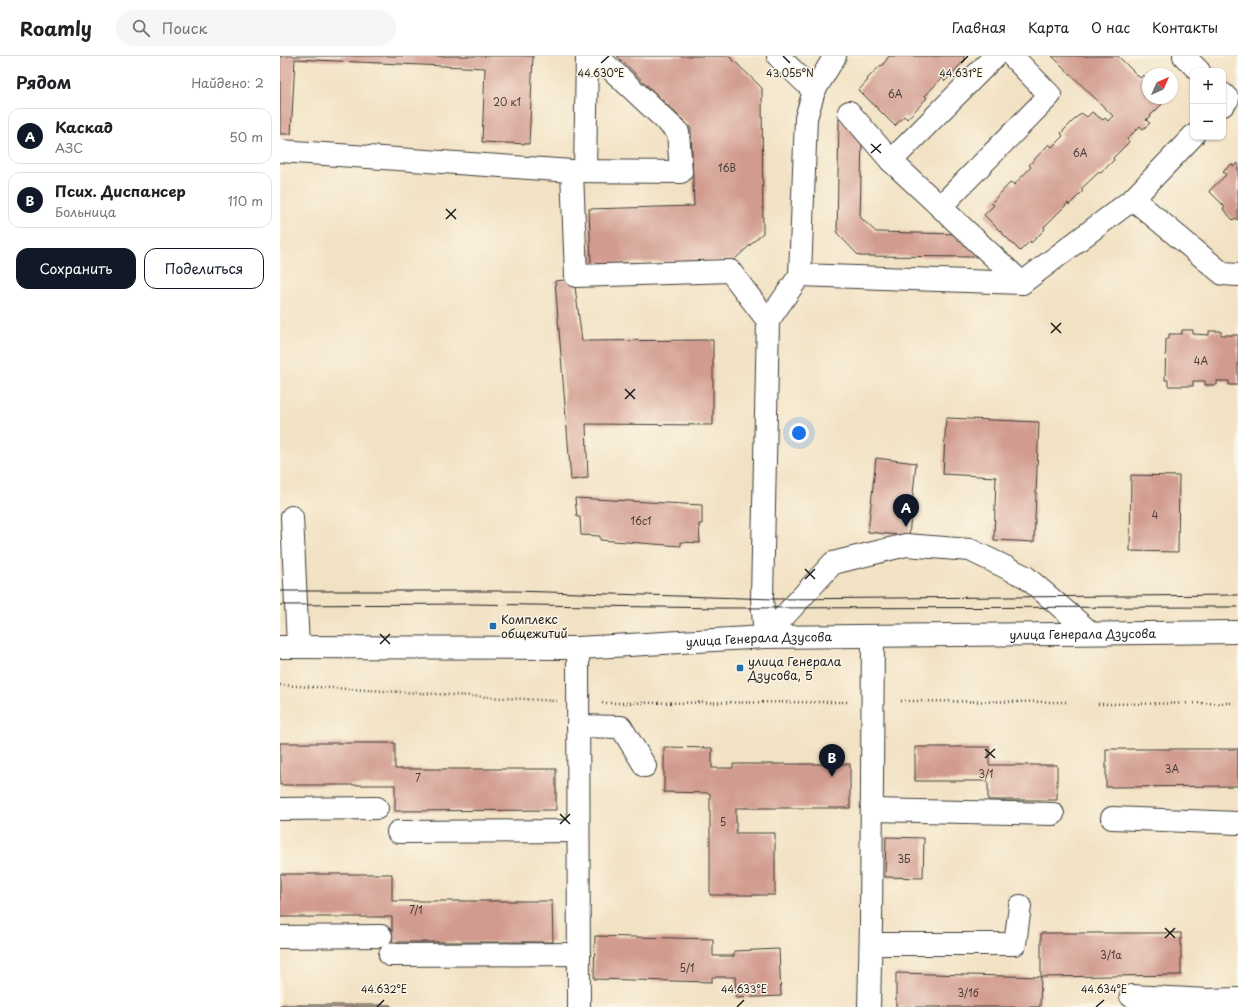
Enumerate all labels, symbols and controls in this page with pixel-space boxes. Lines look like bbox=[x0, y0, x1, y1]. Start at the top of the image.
search box bbox=[116, 10, 396, 46]
text: Roamly bbox=[20, 14, 92, 42]
text: Поиск bbox=[162, 16, 207, 39]
icon: search bbox=[130, 17, 152, 39]
text: Главная bbox=[952, 17, 1006, 38]
text: Карта bbox=[1028, 17, 1069, 38]
text: О нас bbox=[1091, 17, 1130, 38]
text: Контакты bbox=[1152, 17, 1218, 38]
text: 44.630°E bbox=[578, 65, 624, 80]
text: 43.055°N bbox=[766, 65, 814, 80]
text: 44.631°E bbox=[939, 65, 983, 80]
north arrow bbox=[1142, 68, 1178, 104]
map controls bbox=[1190, 68, 1226, 140]
button: + bbox=[1190, 68, 1226, 104]
text: Рядом bbox=[16, 69, 71, 95]
text: Найдено: 2 bbox=[191, 73, 264, 92]
house number: 6А bbox=[888, 86, 903, 101]
house number: 20 к1 bbox=[493, 94, 521, 109]
button: − bbox=[1190, 104, 1226, 140]
text: Каскад bbox=[55, 115, 113, 138]
text: A bbox=[25, 127, 35, 146]
text: 50 m bbox=[229, 127, 263, 146]
text: АЗС bbox=[55, 138, 83, 157]
house number: 6А bbox=[1073, 145, 1088, 160]
house number: 16В bbox=[718, 160, 736, 175]
text: Псих. Диспансер bbox=[55, 179, 186, 202]
text: B bbox=[26, 191, 34, 210]
text: 110 m bbox=[228, 191, 263, 210]
text: Больница bbox=[55, 202, 116, 221]
button: Сохранить bbox=[16, 248, 136, 289]
button: Поделиться bbox=[144, 248, 264, 289]
house number: 4А bbox=[1194, 353, 1208, 368]
your location bbox=[789, 423, 809, 443]
pin: A bbox=[893, 494, 919, 527]
house number: 4 bbox=[1152, 507, 1159, 522]
house number: 16с1 bbox=[630, 513, 652, 528]
place label: Комплекс общежитий bbox=[501, 610, 568, 642]
marker: Комплекс общежитий bbox=[488, 621, 498, 631]
street label: улица Генерала Дзусова bbox=[1009, 624, 1156, 643]
street label: улица Генерала Дзусова bbox=[685, 627, 832, 651]
place label: улица Генерала Дзусова, 5 bbox=[747, 652, 842, 684]
marker: улица Генерала Дзусова, 5 bbox=[735, 663, 745, 673]
pin: B bbox=[819, 744, 845, 777]
house number: 3А bbox=[1165, 761, 1179, 776]
house number: 3/1 bbox=[978, 766, 994, 781]
house number: 7 bbox=[415, 770, 421, 785]
house number: 5 bbox=[720, 814, 726, 829]
house number: 3Б bbox=[897, 851, 911, 866]
house number: 7/1 bbox=[409, 902, 423, 917]
house number: 3/1а bbox=[1100, 947, 1122, 962]
house number: 5/1 bbox=[679, 960, 695, 975]
text: 44.632°E bbox=[361, 981, 407, 996]
text: 44.633°E bbox=[721, 981, 767, 996]
text: 44.634°E bbox=[1081, 981, 1127, 996]
house number: 3/1б bbox=[958, 985, 979, 1000]

